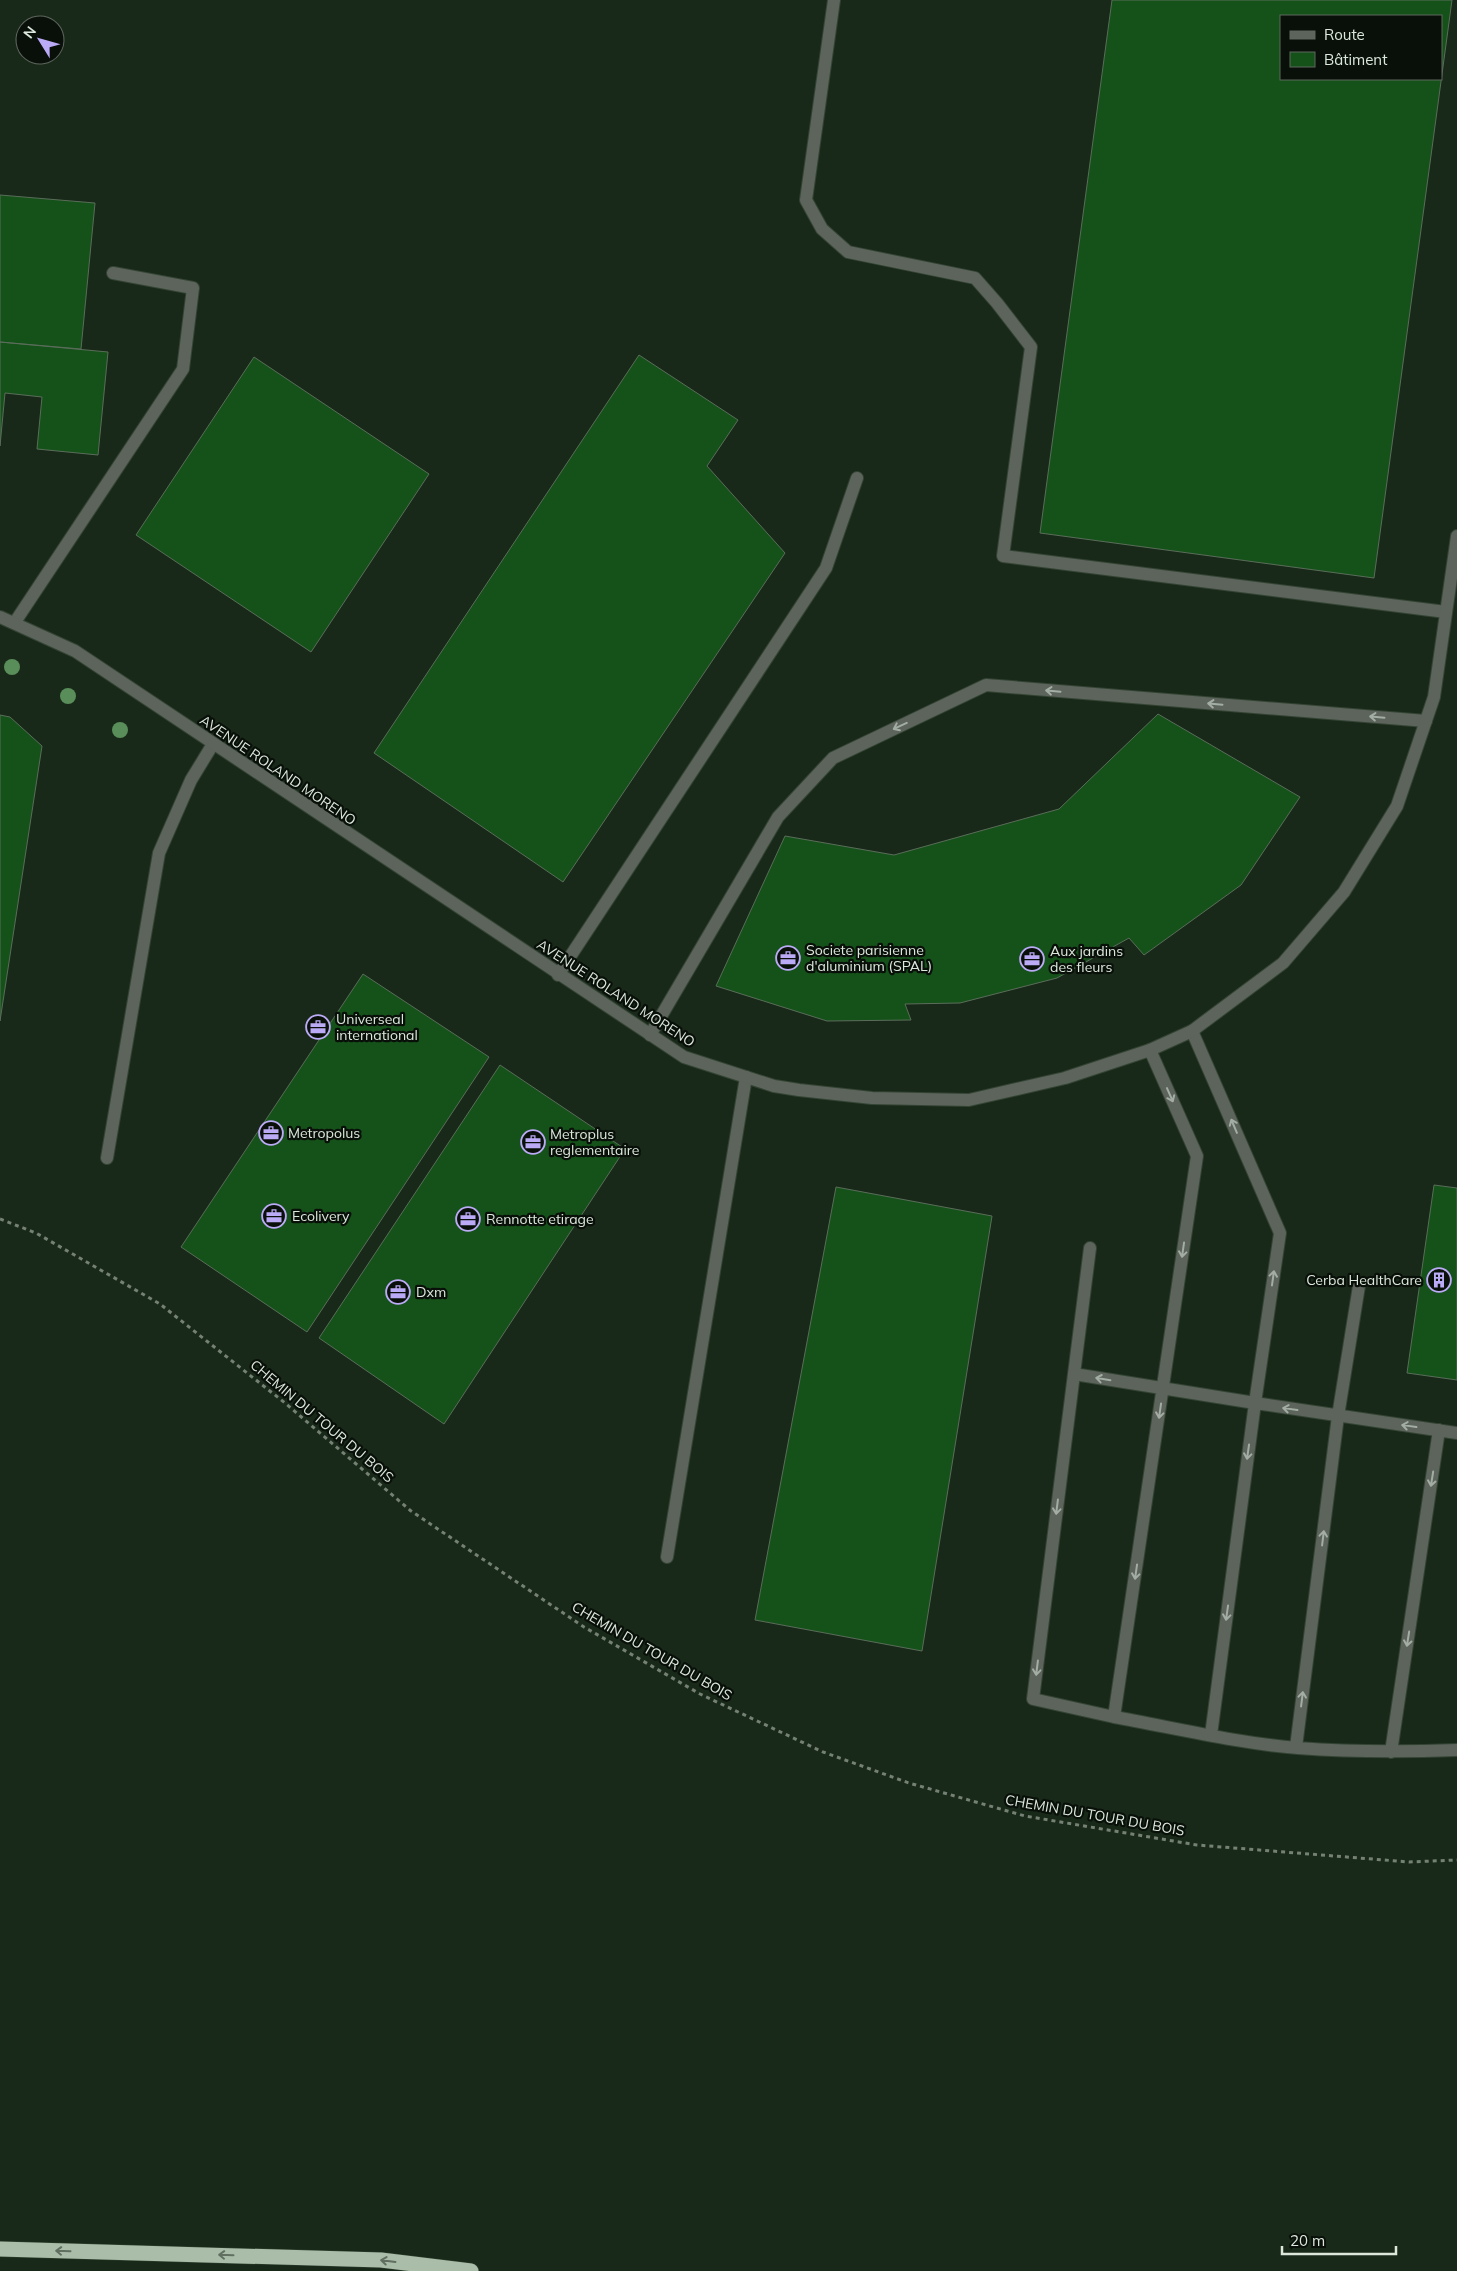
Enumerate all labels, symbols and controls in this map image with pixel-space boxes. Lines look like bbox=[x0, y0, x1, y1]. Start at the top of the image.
north arrow bbox=[15, 15, 65, 65]
legend bbox=[1280, 15, 1442, 80]
text: N bbox=[19, 23, 40, 42]
text: Route bbox=[1324, 25, 1365, 44]
text: Bâtiment bbox=[1324, 50, 1387, 69]
one-way arrow bbox=[1046, 686, 1062, 695]
one-way arrow bbox=[1208, 699, 1224, 709]
street label: AVENUE ROLAND MORENO bbox=[196, 711, 360, 829]
one-way arrow bbox=[1370, 713, 1386, 722]
one-way arrow bbox=[893, 722, 908, 731]
street label: AVENUE ROLAND MORENO bbox=[534, 935, 698, 1051]
place label: Societe parisienne d'aluminium (SPAL) bbox=[806, 941, 932, 975]
place label: Aux jardins des fleurs bbox=[1050, 942, 1123, 976]
office icon: Societe parisienne d'aluminium (SPAL) bbox=[775, 945, 801, 971]
office icon: Aux jardins des fleurs bbox=[1019, 946, 1045, 972]
place label: Universeal international bbox=[336, 1010, 418, 1044]
office icon: Universeal international bbox=[305, 1014, 331, 1040]
one-way arrow bbox=[1166, 1087, 1176, 1102]
one-way arrow bbox=[1228, 1119, 1238, 1134]
office icon: Metropolus bbox=[258, 1120, 284, 1146]
place label: Metropolus bbox=[288, 1124, 360, 1142]
place label: Metroplus reglementaire bbox=[550, 1125, 639, 1159]
office icon: Metroplus reglementaire bbox=[520, 1129, 546, 1155]
office icon: Ecolivery bbox=[261, 1203, 287, 1229]
office icon: Rennotte etirage bbox=[455, 1206, 481, 1232]
place label: Ecolivery bbox=[292, 1207, 350, 1225]
place label: Rennotte etirage bbox=[486, 1210, 594, 1228]
one-way arrow bbox=[1178, 1242, 1188, 1258]
building icon: Cerba HealthCare bbox=[1426, 1267, 1452, 1293]
one-way arrow bbox=[1268, 1270, 1278, 1286]
place label: Cerba HealthCare bbox=[1306, 1271, 1422, 1289]
office icon: Dxm bbox=[385, 1279, 411, 1305]
place label: Dxm bbox=[416, 1283, 446, 1301]
street label: CHEMIN DU TOUR DU BOIS bbox=[247, 1356, 398, 1487]
one-way arrow bbox=[1095, 1373, 1111, 1383]
one-way arrow bbox=[1154, 1403, 1164, 1419]
one-way arrow bbox=[1283, 1403, 1299, 1413]
one-way arrow bbox=[1401, 1421, 1417, 1431]
one-way arrow bbox=[1243, 1443, 1253, 1459]
one-way arrow bbox=[1427, 1470, 1437, 1486]
one-way arrow bbox=[1052, 1499, 1062, 1515]
one-way arrow bbox=[1318, 1530, 1328, 1546]
one-way arrow bbox=[1131, 1564, 1141, 1580]
street label: CHEMIN DU TOUR DU BOIS bbox=[569, 1598, 735, 1704]
one-way arrow bbox=[1222, 1604, 1232, 1620]
one-way arrow bbox=[1403, 1631, 1413, 1647]
one-way arrow bbox=[1032, 1660, 1042, 1676]
one-way arrow bbox=[1297, 1691, 1307, 1707]
street label: CHEMIN DU TOUR DU BOIS bbox=[1004, 1790, 1186, 1840]
scale bar bbox=[1282, 2224, 1396, 2256]
text: 20 m bbox=[1290, 2231, 1325, 2250]
one-way arrow bbox=[56, 2246, 72, 2255]
one-way arrow bbox=[218, 2251, 234, 2260]
one-way arrow bbox=[381, 2256, 397, 2266]

